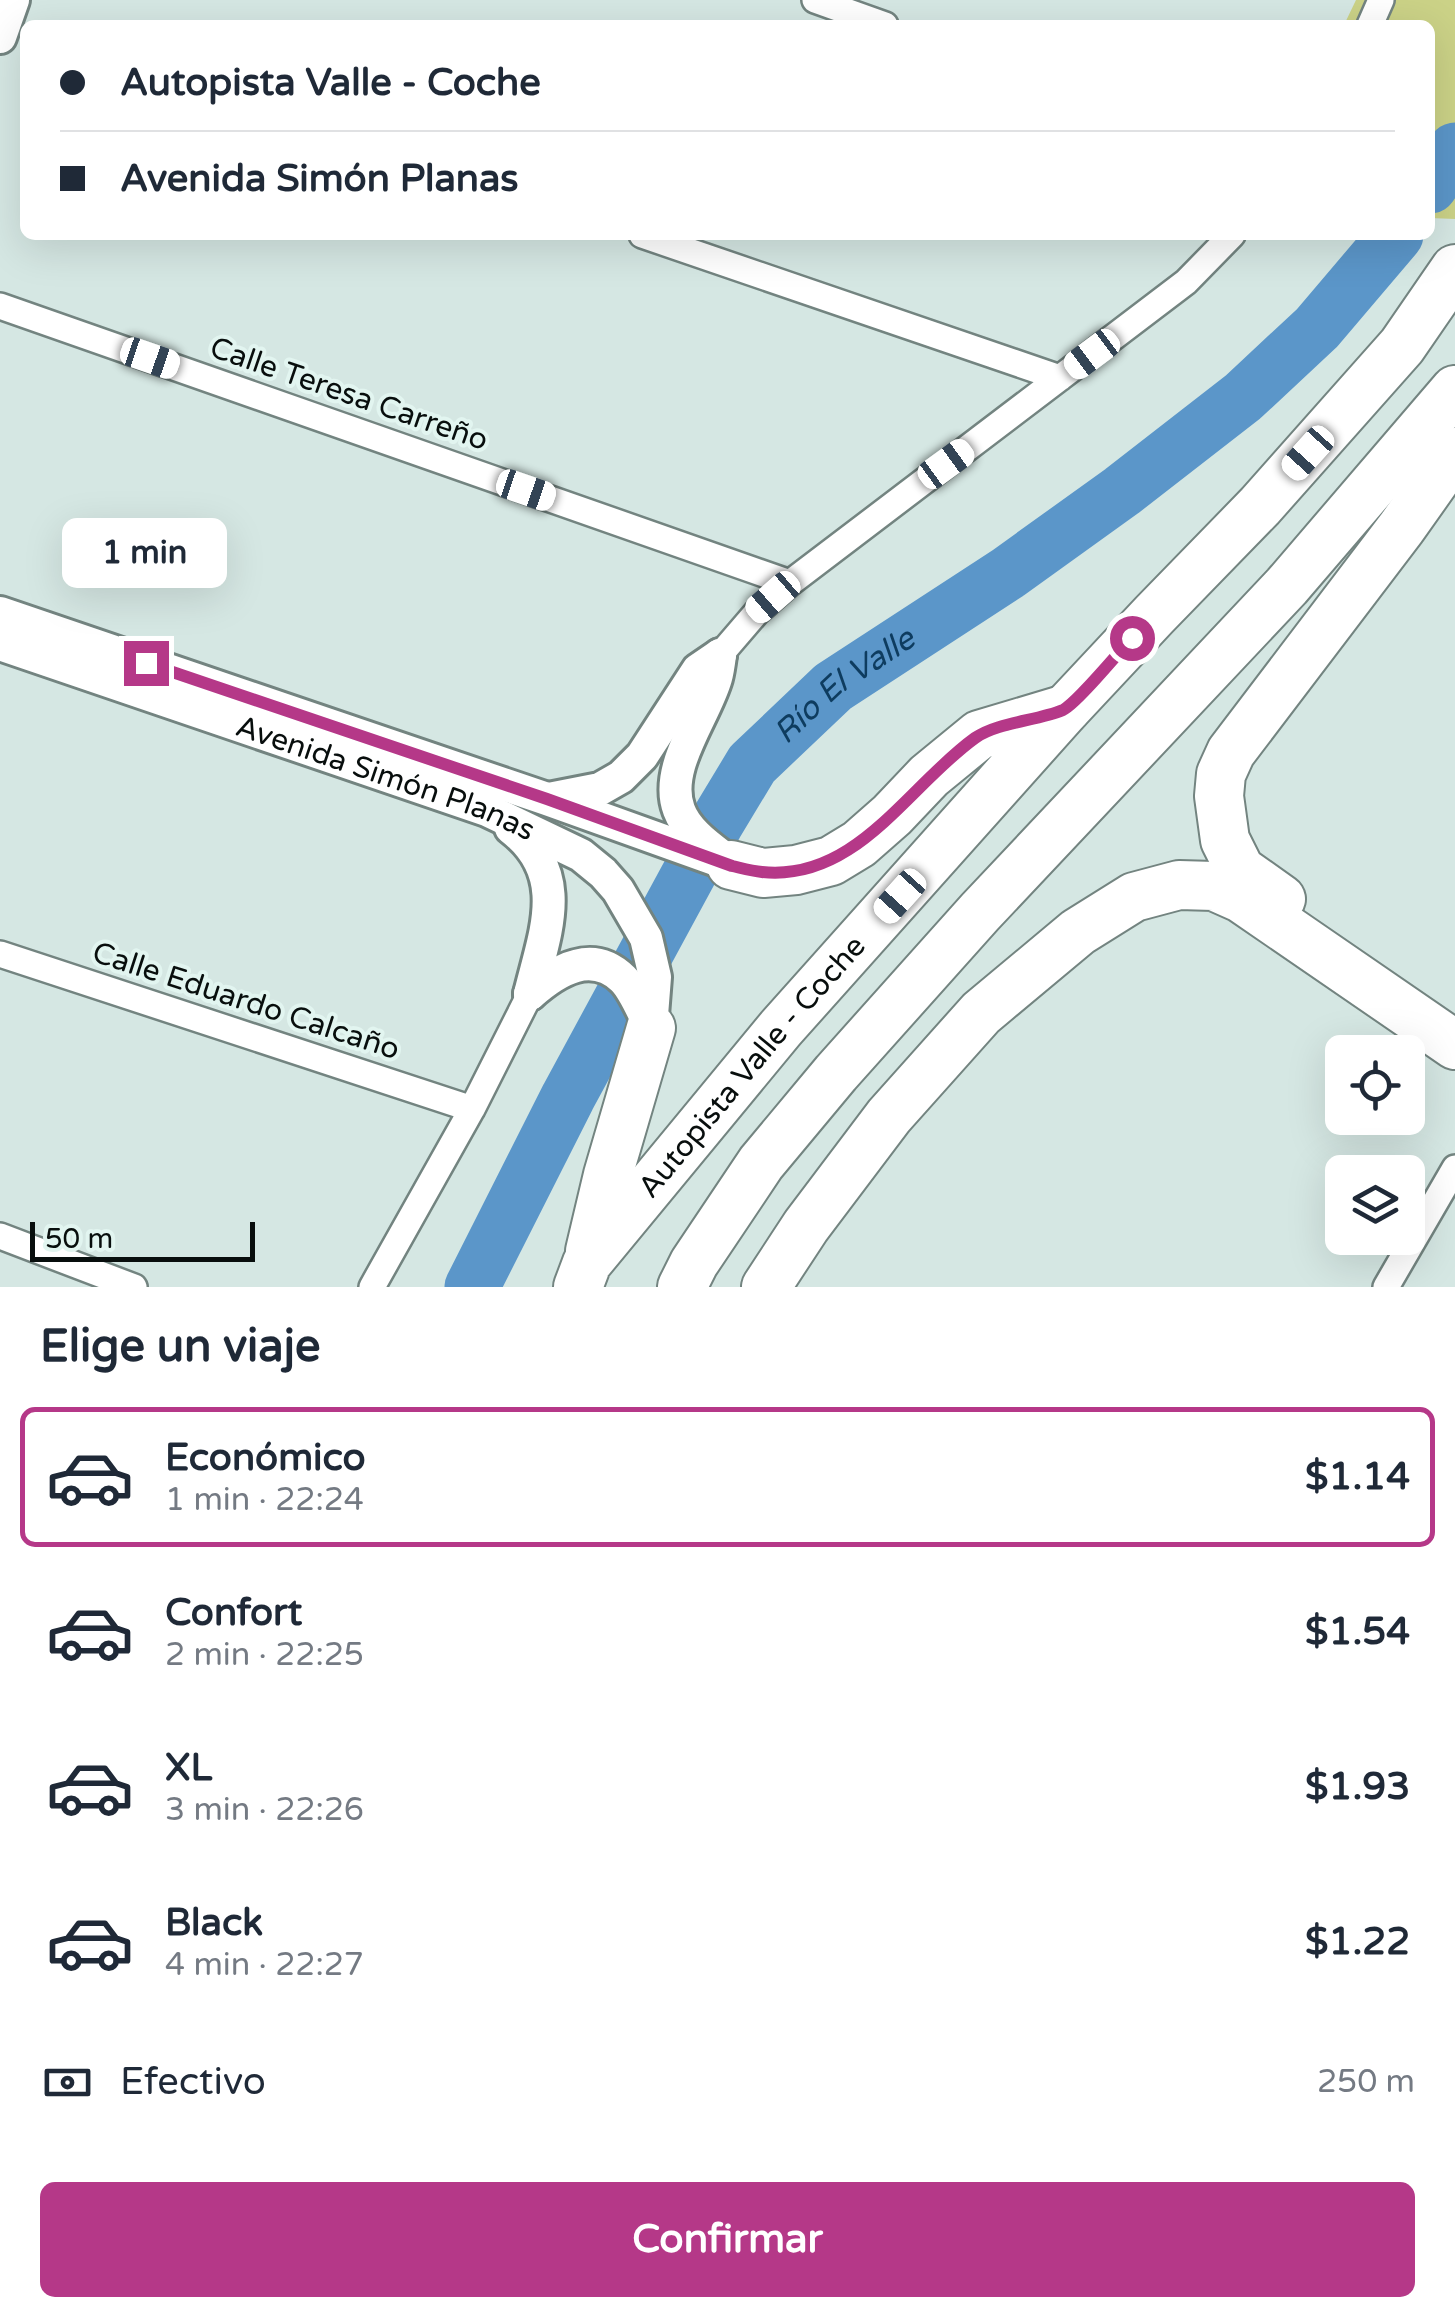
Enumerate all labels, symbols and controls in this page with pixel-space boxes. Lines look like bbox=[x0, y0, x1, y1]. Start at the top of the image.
text: Autopista Valle - Coche bbox=[120, 60, 541, 106]
text: Avenida Simón Planas bbox=[120, 156, 519, 202]
car bbox=[1059, 324, 1125, 384]
street label: Calle Teresa Carreño bbox=[205, 329, 493, 459]
car bbox=[117, 334, 183, 382]
car bbox=[1277, 421, 1339, 485]
car bbox=[913, 434, 979, 494]
car bbox=[493, 466, 559, 514]
callout: 1 min bbox=[64, 518, 228, 588]
text: 1 min bbox=[102, 534, 187, 572]
car bbox=[741, 566, 805, 628]
route start bbox=[1110, 616, 1155, 661]
water label: Río El Valle bbox=[766, 619, 923, 752]
route end bbox=[124, 641, 169, 686]
street label: Avenida Simón Planas bbox=[231, 707, 541, 849]
car bbox=[869, 864, 931, 928]
street label: Autopista Valle - Coche bbox=[630, 928, 873, 1205]
street label: Calle Eduardo Calcaño bbox=[88, 934, 404, 1068]
map controls bbox=[1325, 1035, 1425, 1255]
button: locate bbox=[1325, 1035, 1425, 1135]
button: layers bbox=[1325, 1155, 1425, 1255]
scale bar bbox=[30, 1217, 255, 1262]
text: 50 m bbox=[45, 1222, 113, 1256]
text: Elige un viaje bbox=[40, 1320, 320, 1374]
icon: car bbox=[45, 1432, 135, 1522]
text: Económico bbox=[165, 1435, 366, 1481]
text: $1.14 bbox=[1305, 1454, 1410, 1500]
text: 1 min · 22:24 bbox=[165, 1481, 364, 1519]
icon: car bbox=[45, 1587, 135, 1677]
text: Confort bbox=[165, 1590, 302, 1636]
text: $1.54 bbox=[1305, 1609, 1410, 1655]
text: 2 min · 22:25 bbox=[165, 1636, 364, 1674]
icon: car bbox=[45, 1742, 135, 1832]
text: XL bbox=[165, 1745, 212, 1791]
text: $1.93 bbox=[1305, 1764, 1410, 1810]
text: 3 min · 22:26 bbox=[165, 1791, 364, 1829]
icon: car bbox=[45, 1897, 135, 1987]
text: Black bbox=[165, 1900, 263, 1946]
text: $1.22 bbox=[1305, 1919, 1410, 1965]
text: 4 min · 22:27 bbox=[165, 1946, 364, 1984]
icon: cash bbox=[40, 2055, 95, 2110]
text: Efectivo bbox=[120, 2059, 266, 2105]
text: 250 m bbox=[1317, 2063, 1415, 2101]
button: Confirmar bbox=[40, 2182, 1415, 2297]

